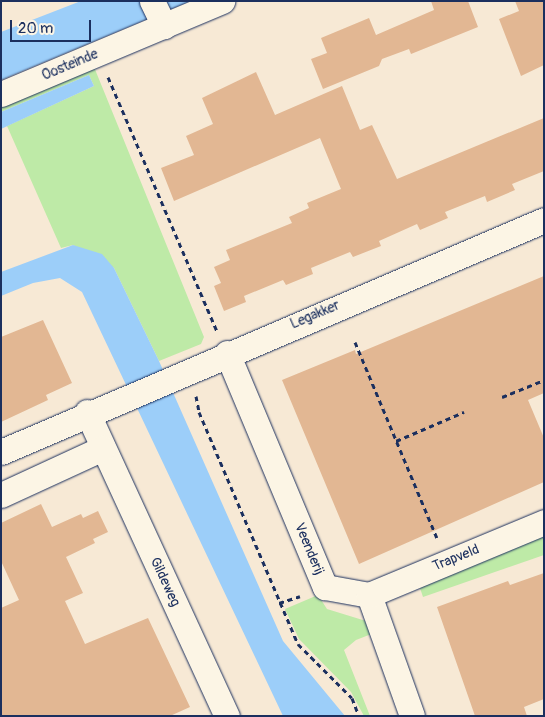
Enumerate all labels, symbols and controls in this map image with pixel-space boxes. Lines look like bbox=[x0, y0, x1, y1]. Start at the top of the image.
scale bar bbox=[12, 10, 94, 42]
text: 20 m bbox=[18, 19, 53, 38]
street label: Oosteinde bbox=[39, 46, 101, 84]
street label: Legakker bbox=[288, 297, 342, 333]
street label: Veenderij bbox=[291, 521, 327, 577]
street label: Trapveld bbox=[430, 541, 482, 575]
street label: Gildeweg bbox=[146, 555, 184, 609]

